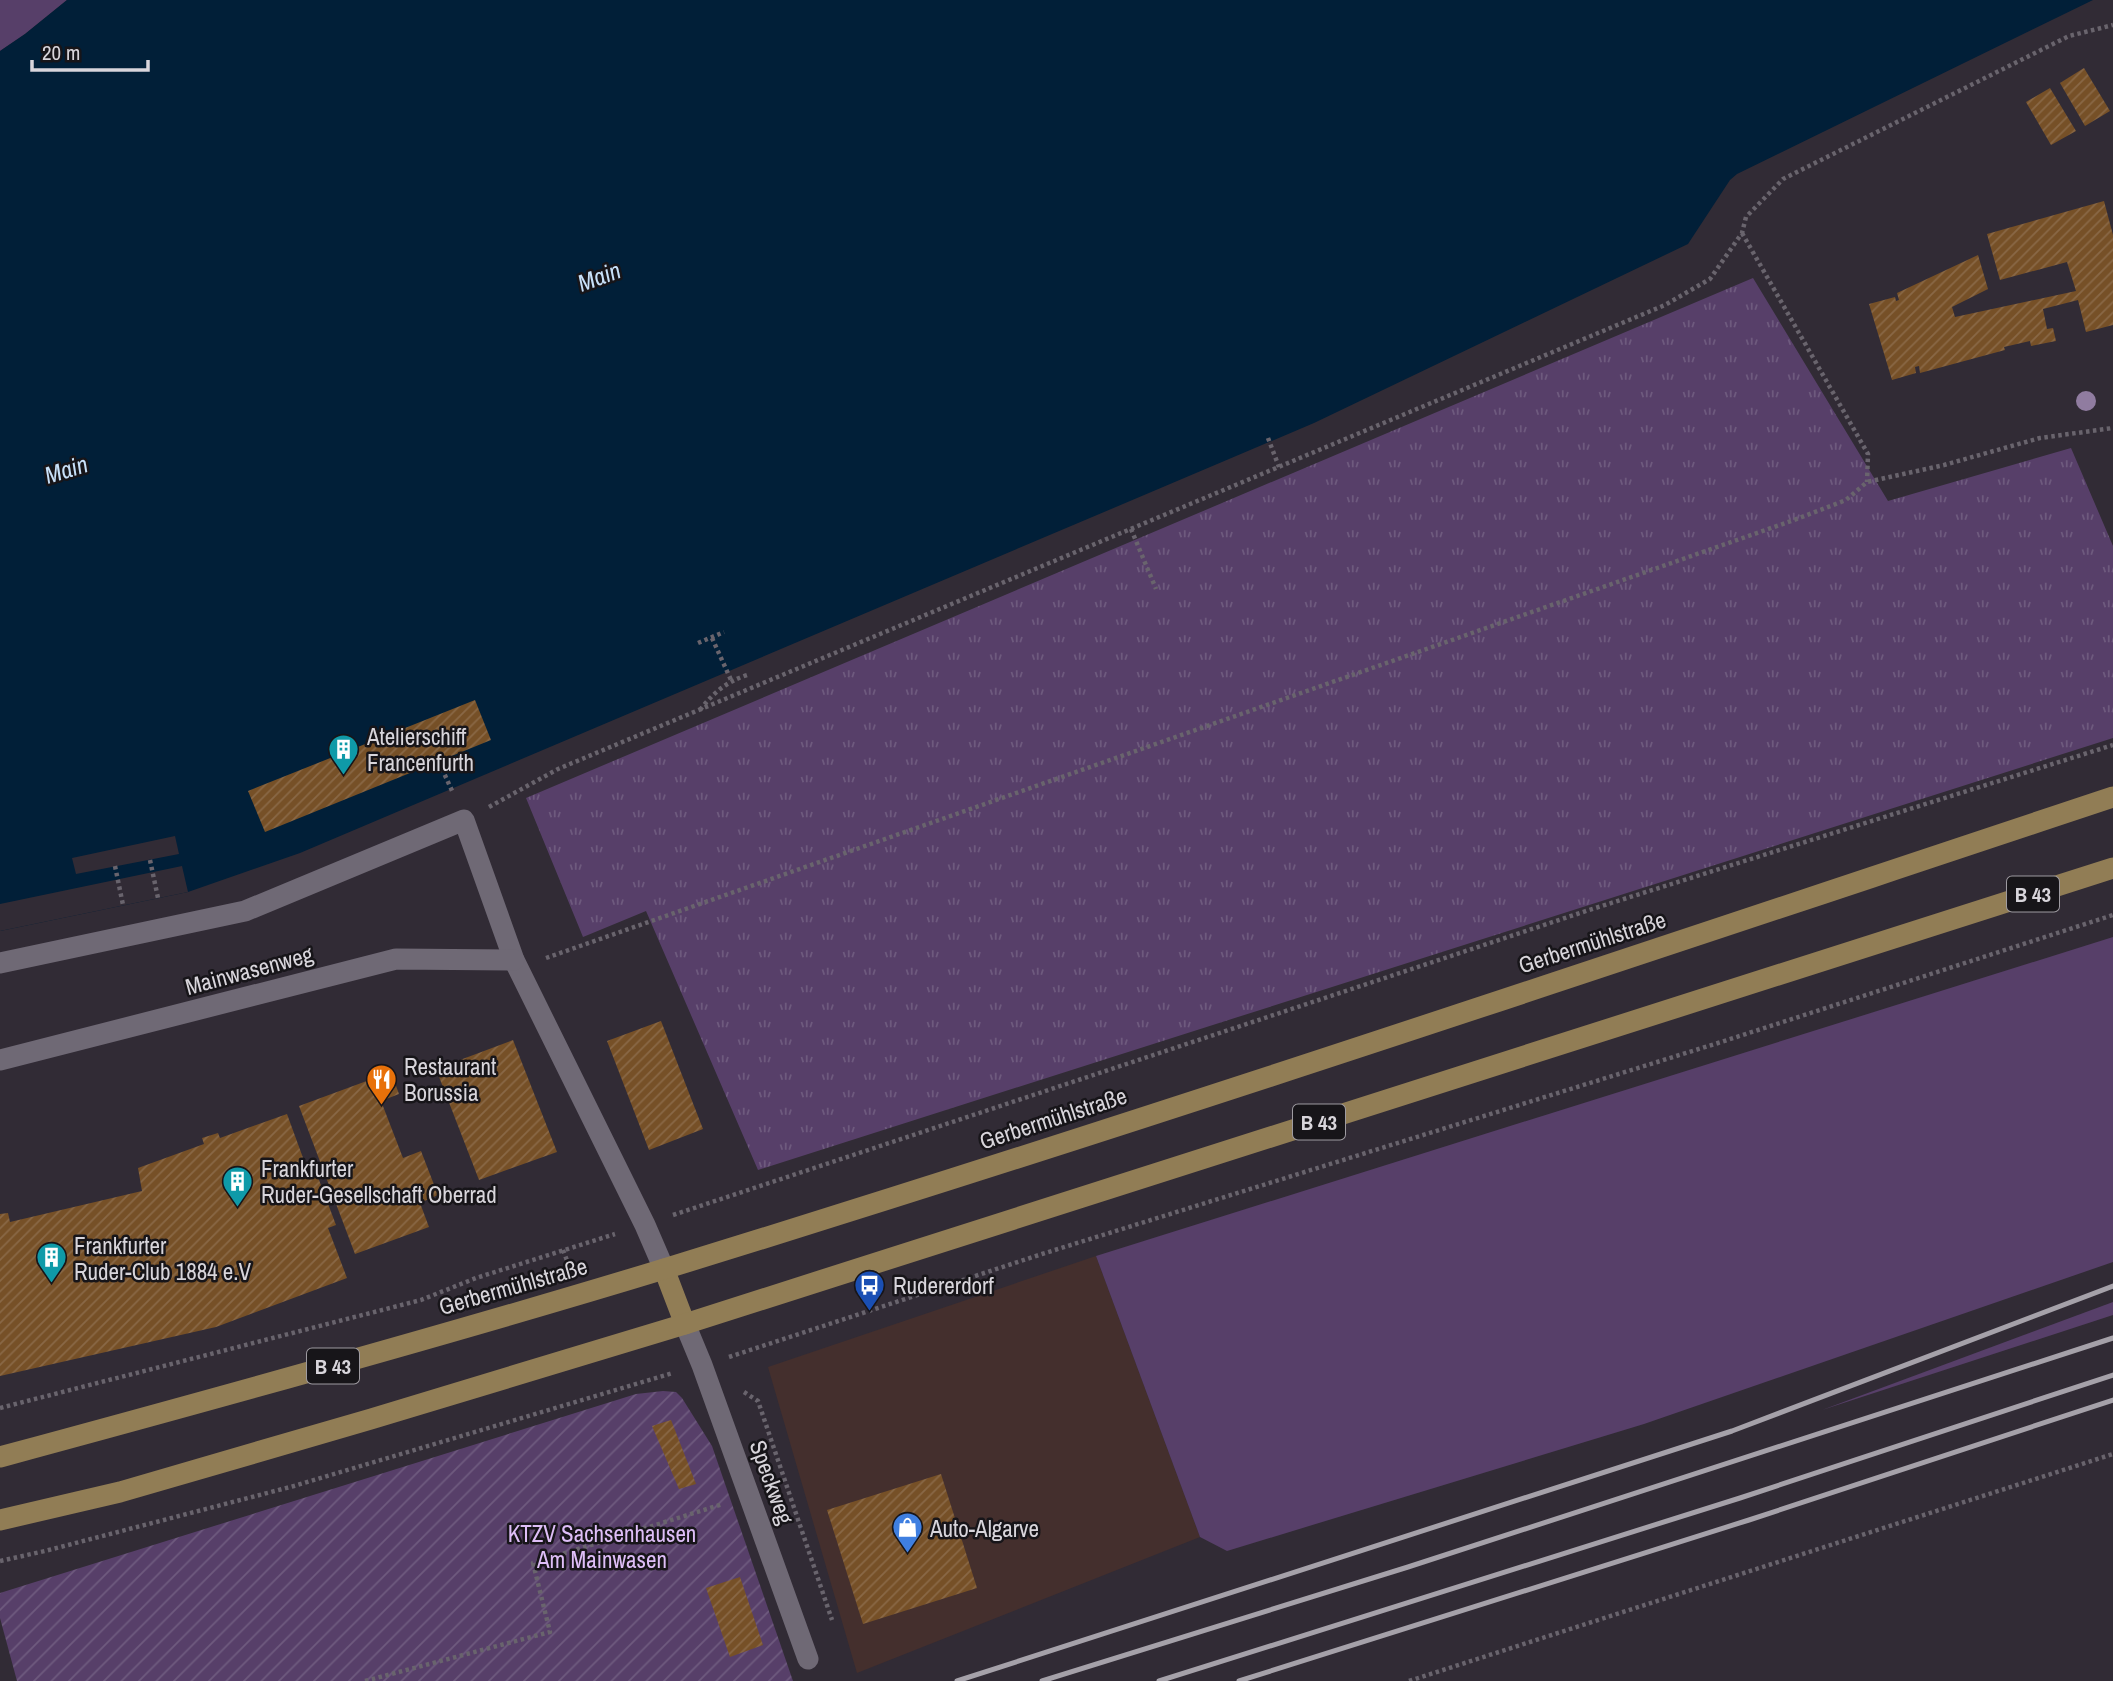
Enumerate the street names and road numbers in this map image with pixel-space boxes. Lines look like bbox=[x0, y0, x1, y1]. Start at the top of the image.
road number: B 43 bbox=[2007, 876, 2059, 912]
street label: Gerbermühlstraße bbox=[1514, 904, 1670, 980]
street label: Mainwasenweg bbox=[182, 938, 317, 1002]
street label: Gerbermühlstraße bbox=[975, 1080, 1131, 1156]
road number: B 43 bbox=[1293, 1104, 1345, 1140]
street label: Gerbermühlstraße bbox=[435, 1250, 591, 1322]
road number: B 43 bbox=[307, 1348, 359, 1384]
street label: Speckweg bbox=[743, 1436, 802, 1529]

